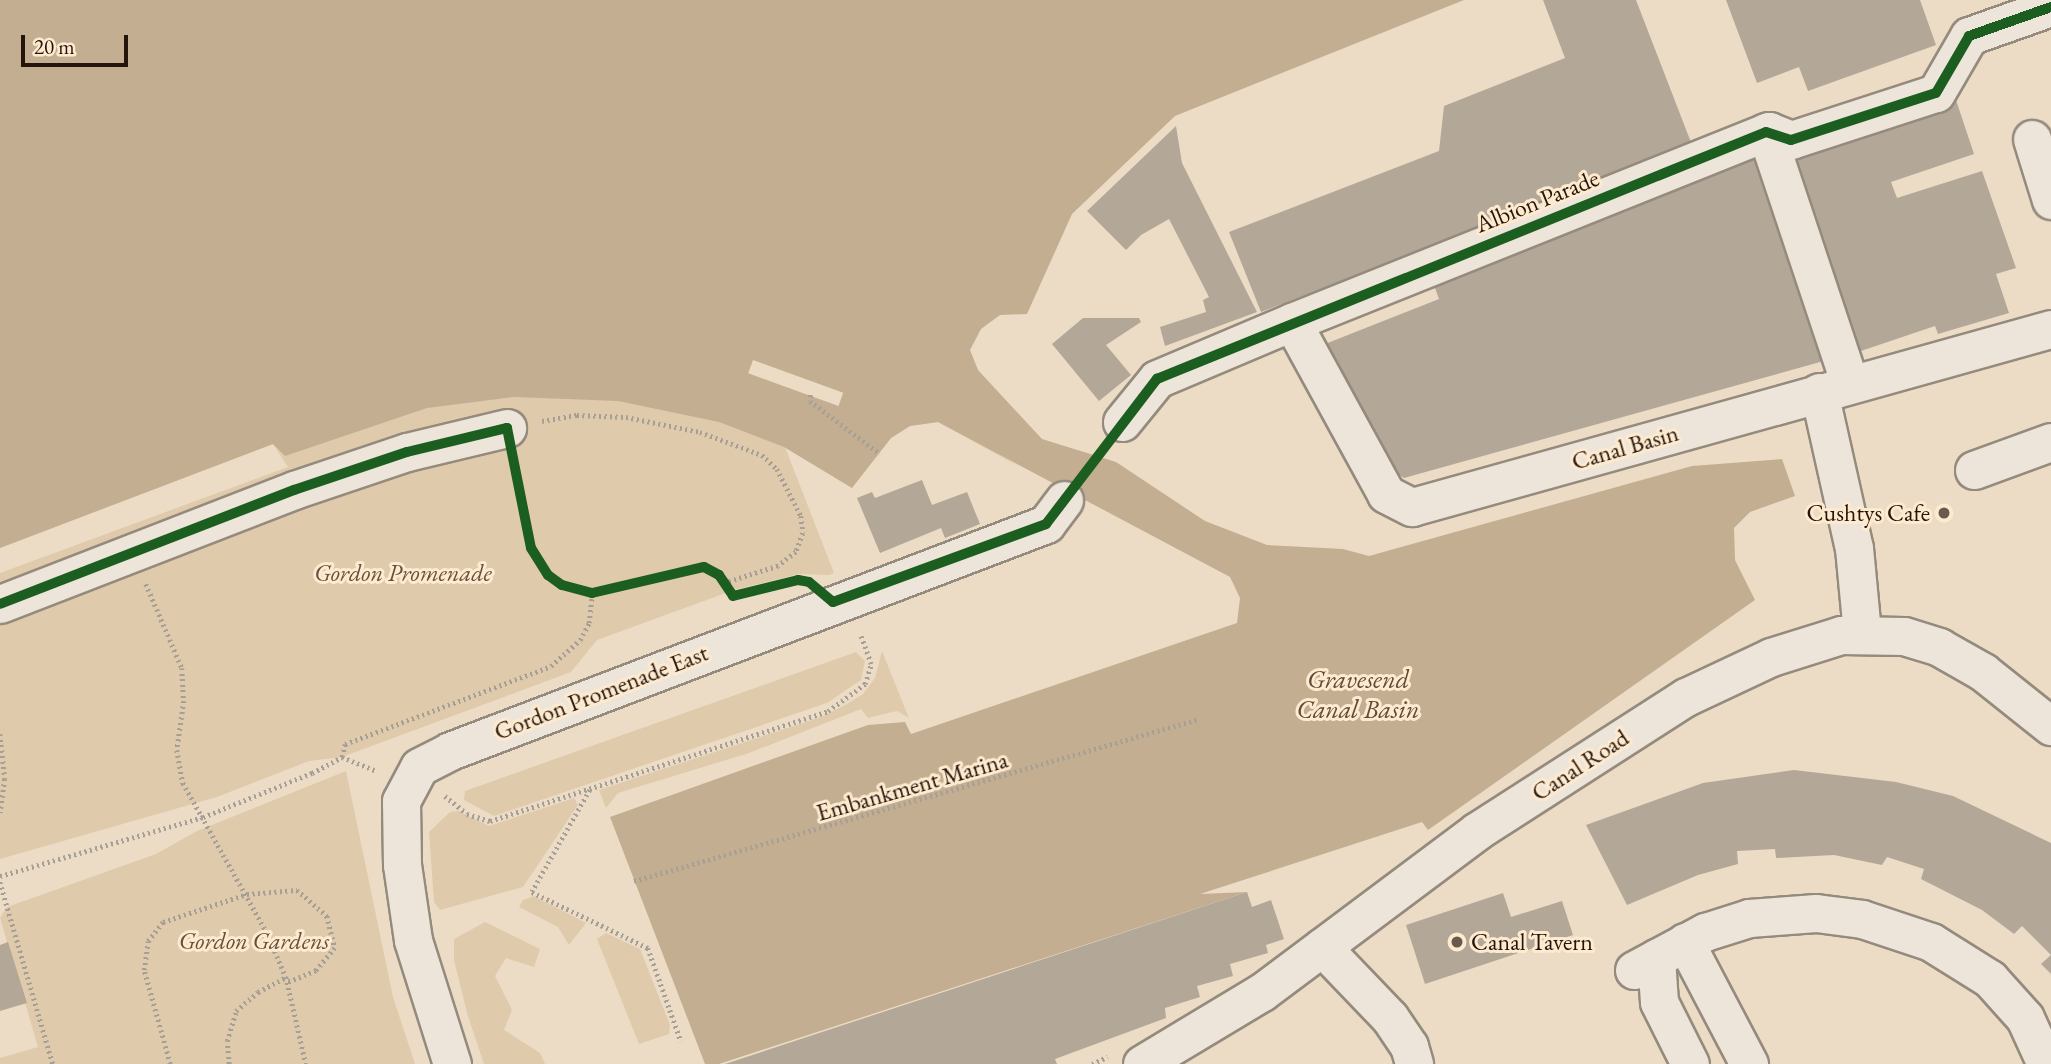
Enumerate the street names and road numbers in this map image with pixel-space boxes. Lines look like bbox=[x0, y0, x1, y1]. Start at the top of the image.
street label: Albion Parade bbox=[1471, 163, 1603, 239]
street label: Canal Basin bbox=[1568, 418, 1682, 476]
street label: Gordon Promenade East bbox=[490, 638, 712, 746]
street label: Canal Road bbox=[1526, 723, 1634, 807]
street label: Embankment Marina bbox=[813, 745, 1011, 827]

